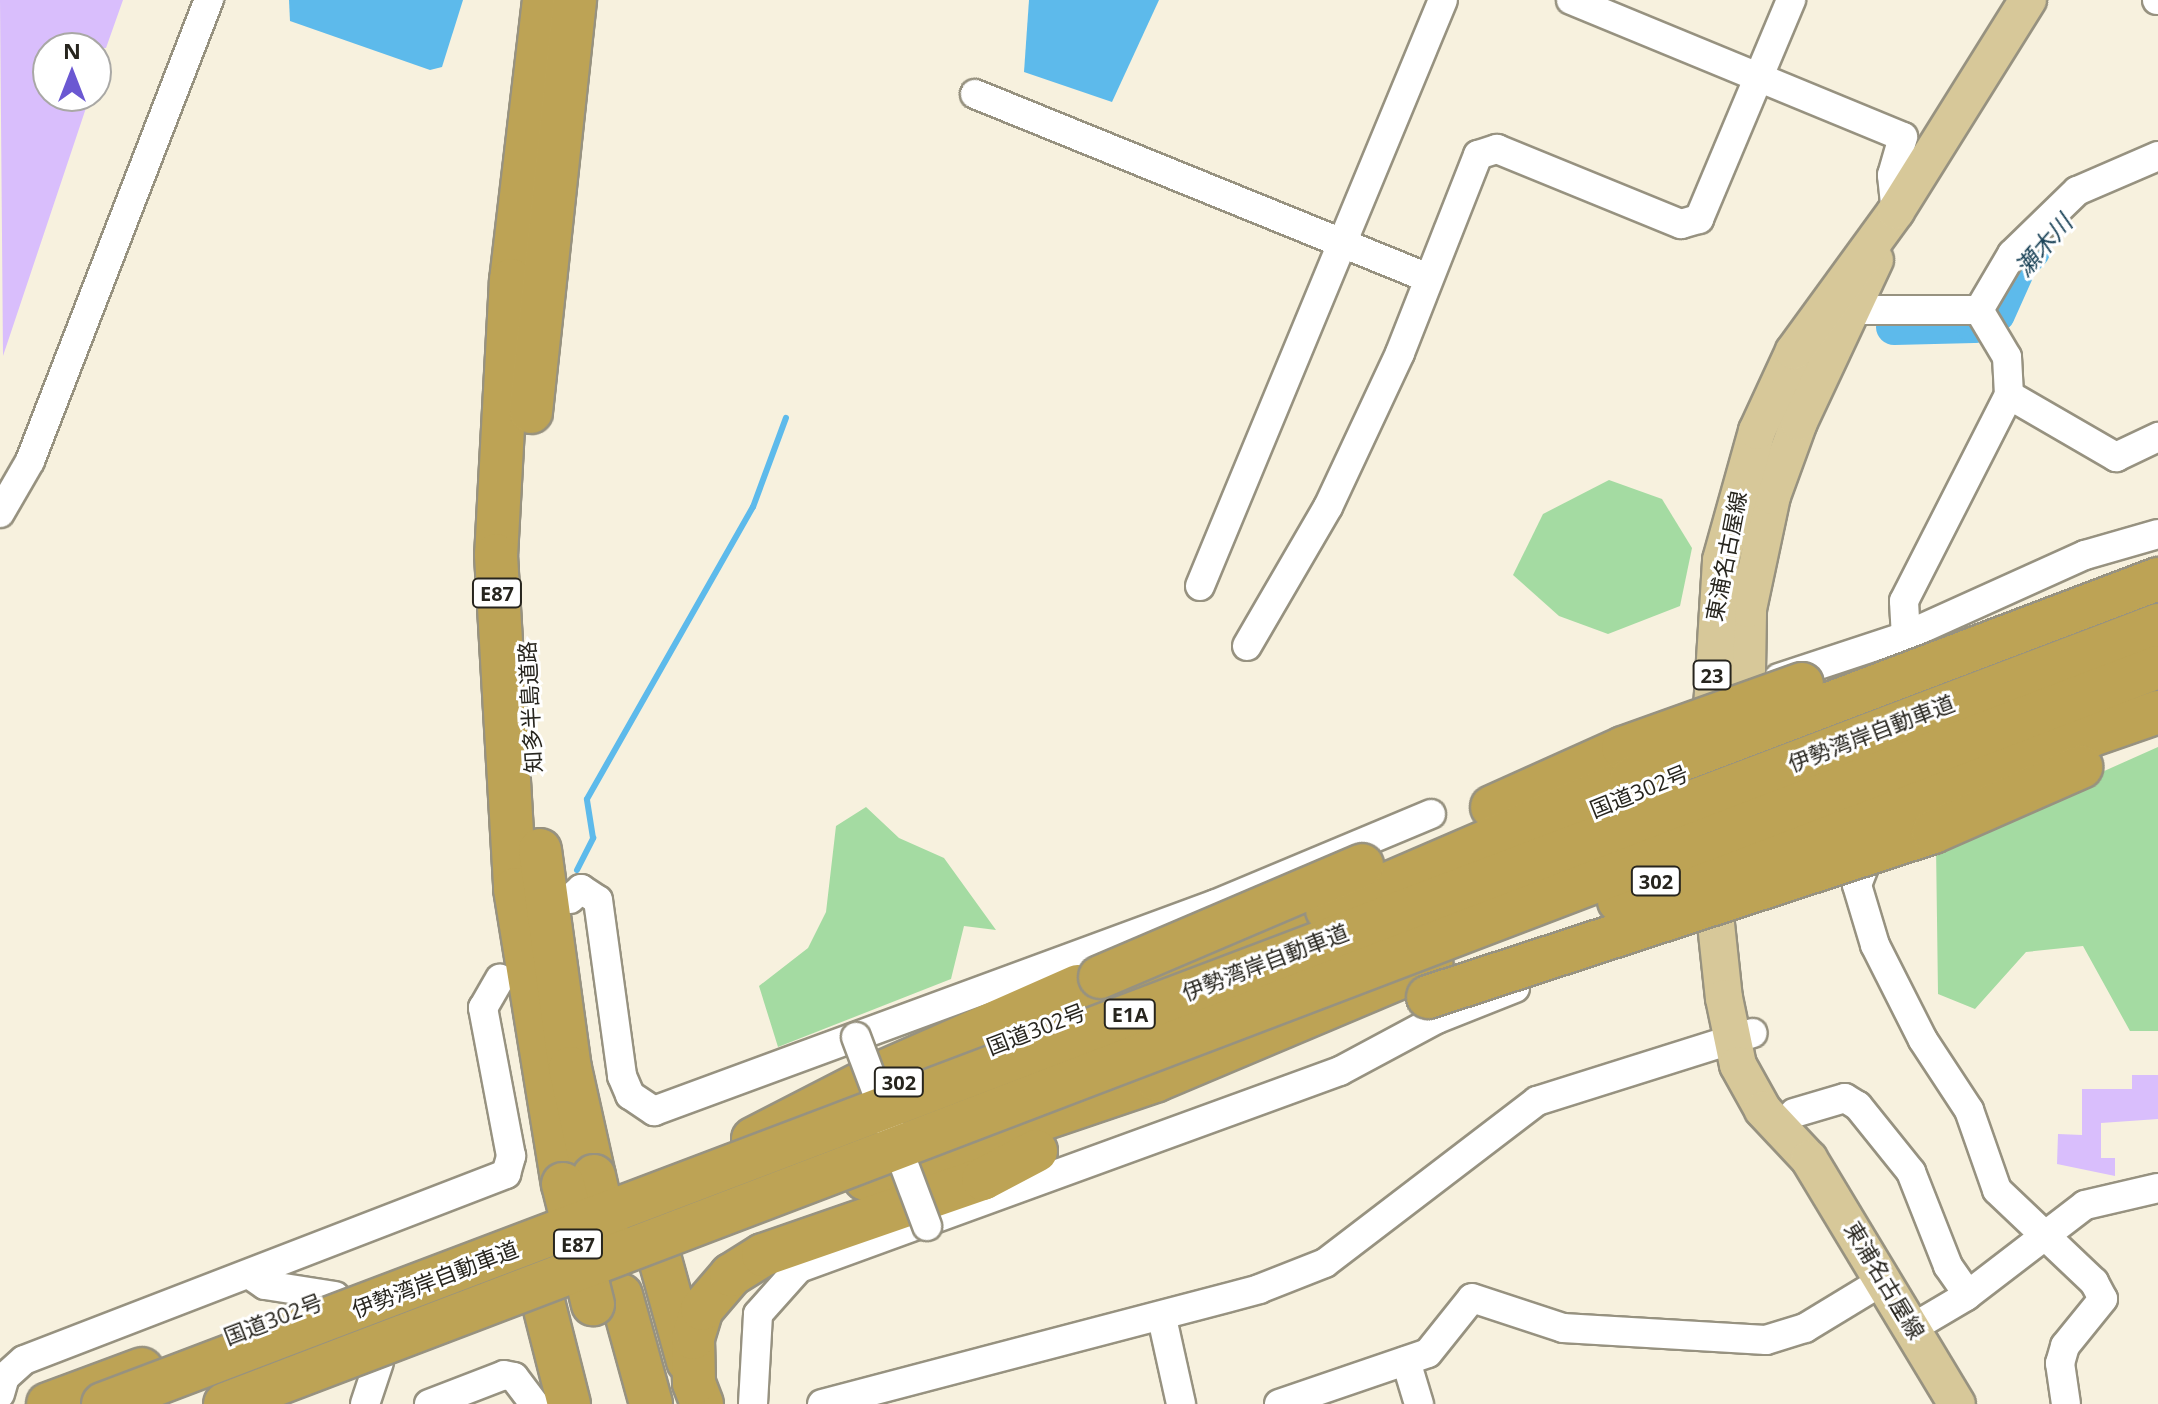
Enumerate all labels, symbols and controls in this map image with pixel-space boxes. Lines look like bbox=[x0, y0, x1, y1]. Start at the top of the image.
north arrow bbox=[32, 32, 112, 112]
text: N bbox=[63, 35, 81, 65]
water label: 瀬木川 bbox=[2009, 208, 2077, 282]
street label: 東浦名古屋線 bbox=[1700, 489, 1752, 623]
road number: E87 bbox=[471, 577, 523, 609]
street label: 知多半島道路 bbox=[513, 640, 547, 774]
road number: 23 bbox=[1692, 659, 1732, 691]
street label: 伊勢湾岸自動車道 bbox=[1784, 689, 1958, 777]
street label: 国道302号 bbox=[1586, 759, 1692, 823]
road number: 302 bbox=[1630, 865, 1682, 897]
street label: 伊勢湾岸自動車道 bbox=[1178, 918, 1352, 1006]
street label: 国道302号 bbox=[983, 998, 1089, 1060]
road number: E1A bbox=[1102, 998, 1158, 1030]
road number: 302 bbox=[873, 1066, 925, 1098]
street label: 東浦名古屋線 bbox=[1840, 1217, 1930, 1343]
road number: E87 bbox=[552, 1228, 604, 1260]
street label: 伊勢湾岸自動車道 bbox=[348, 1235, 522, 1323]
street label: 国道302号 bbox=[220, 1288, 326, 1350]

